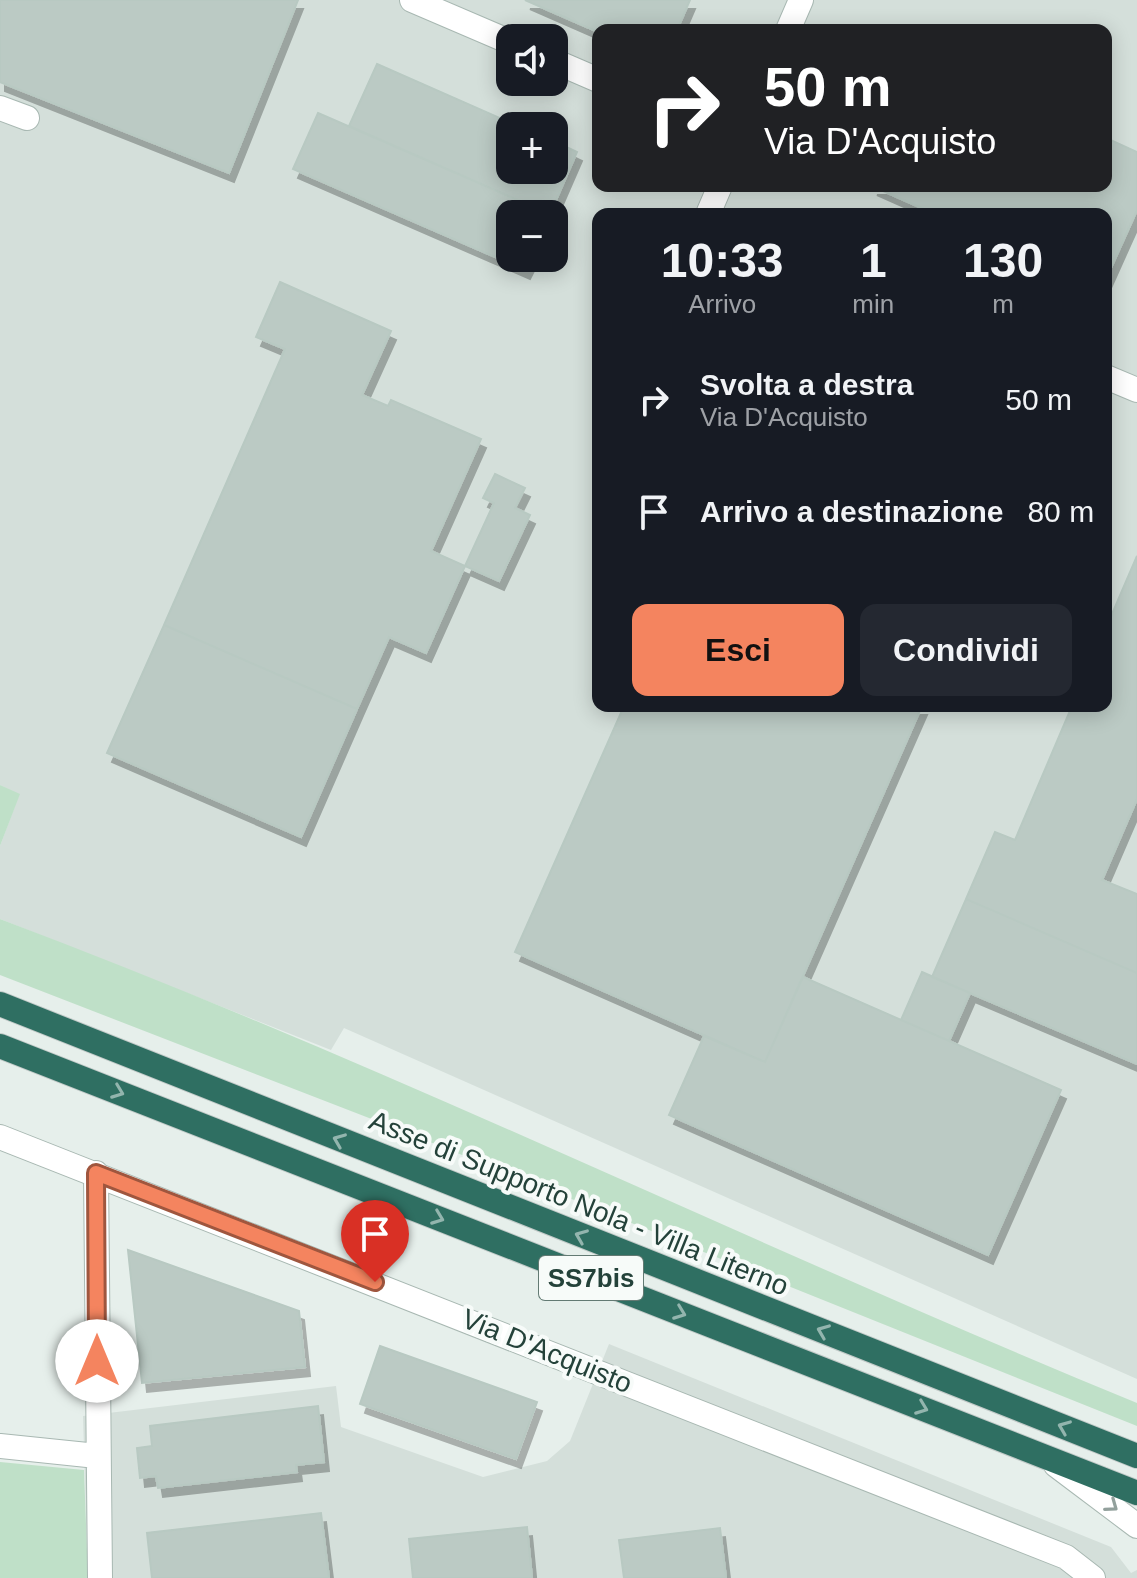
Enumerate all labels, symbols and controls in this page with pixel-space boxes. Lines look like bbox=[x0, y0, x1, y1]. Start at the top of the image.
map controls bbox=[496, 24, 568, 272]
button: sound bbox=[496, 24, 568, 96]
text: 50 m bbox=[764, 55, 892, 118]
icon: right bbox=[632, 56, 736, 160]
button: + bbox=[496, 112, 568, 184]
text: Via D'Acquisto bbox=[764, 121, 996, 162]
button: − bbox=[496, 200, 568, 272]
text: 10:33 bbox=[661, 234, 784, 287]
text: 1 bbox=[860, 234, 887, 287]
text: 130 bbox=[963, 234, 1043, 287]
text: Arrivo bbox=[688, 289, 756, 319]
text: min bbox=[852, 289, 894, 319]
text: m bbox=[992, 289, 1014, 319]
text: Svolta a destra bbox=[700, 368, 913, 401]
icon: right bbox=[632, 378, 676, 422]
text: 50 m bbox=[1005, 383, 1072, 416]
text: Via D'Acquisto bbox=[700, 402, 868, 432]
icon: arrive bbox=[632, 490, 676, 534]
text: Arrivo a destinazione bbox=[700, 495, 1003, 528]
text: 80 m bbox=[1027, 495, 1094, 528]
button: Esci bbox=[632, 604, 844, 696]
button: Condividi bbox=[860, 604, 1072, 696]
one-way arrow bbox=[110, 1082, 124, 1099]
street label: Asse di Supporto Nola - Villa Literno bbox=[365, 1104, 793, 1302]
one-way arrow bbox=[333, 1133, 347, 1150]
pin bbox=[341, 1200, 409, 1282]
one-way arrow bbox=[430, 1208, 444, 1225]
icon: arrive bbox=[353, 1212, 397, 1256]
one-way arrow bbox=[575, 1229, 589, 1246]
road number: SS7bis bbox=[539, 1256, 643, 1300]
street label: Via D'Acquisto bbox=[457, 1303, 637, 1399]
one-way arrow bbox=[672, 1303, 686, 1320]
position arrow bbox=[55, 1319, 139, 1403]
one-way arrow bbox=[817, 1324, 831, 1341]
one-way arrow bbox=[914, 1398, 928, 1415]
one-way arrow bbox=[1058, 1420, 1072, 1437]
one-way arrow bbox=[1103, 1496, 1118, 1511]

